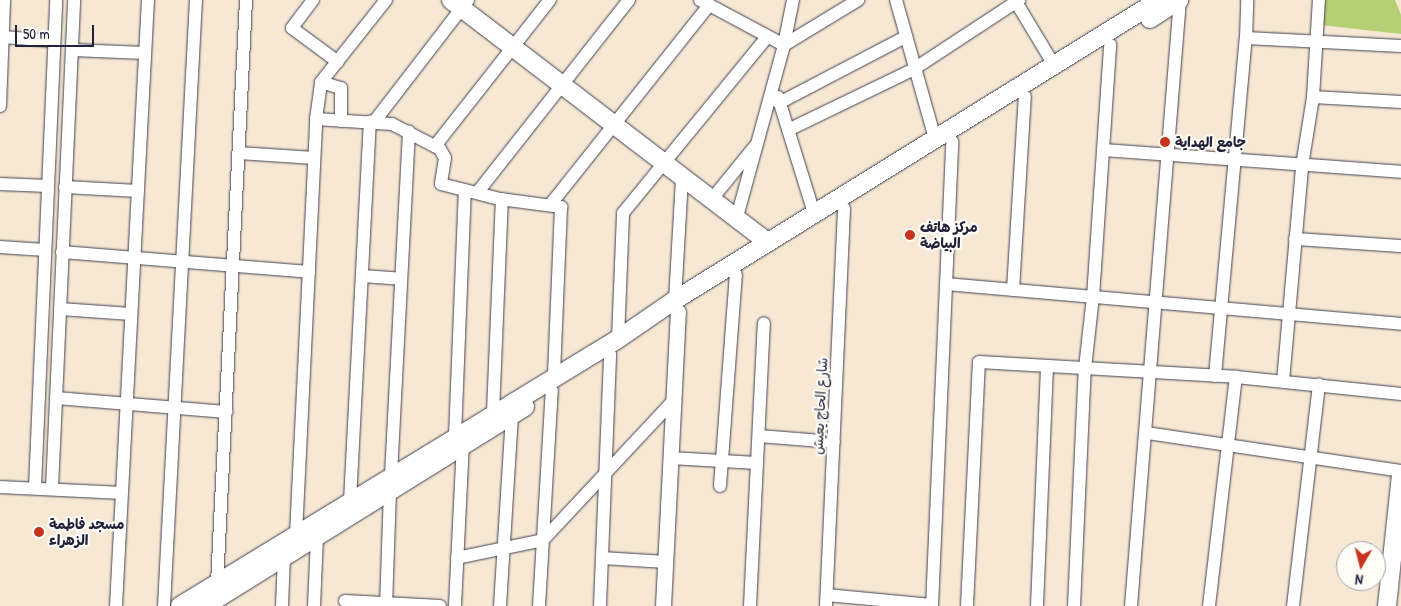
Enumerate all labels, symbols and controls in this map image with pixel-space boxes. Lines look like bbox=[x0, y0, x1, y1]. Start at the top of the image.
scale bar bbox=[18, 15, 96, 47]
text: 50 m bbox=[23, 23, 50, 44]
place label: جامع الهداية bbox=[1175, 134, 1246, 150]
marker: جامع الهداية bbox=[1159, 136, 1171, 148]
place label: مركز هاتف البياضة bbox=[920, 219, 978, 252]
marker: مركز هاتف البياضة bbox=[904, 229, 916, 241]
street label: شارع الحاج يعيش bbox=[809, 357, 831, 455]
place label: مسجد فاطمة الزهراء bbox=[49, 516, 124, 548]
marker: مسجد فاطمة الزهراء bbox=[33, 526, 45, 538]
north arrow bbox=[1336, 541, 1386, 591]
text: N bbox=[1354, 570, 1364, 590]

